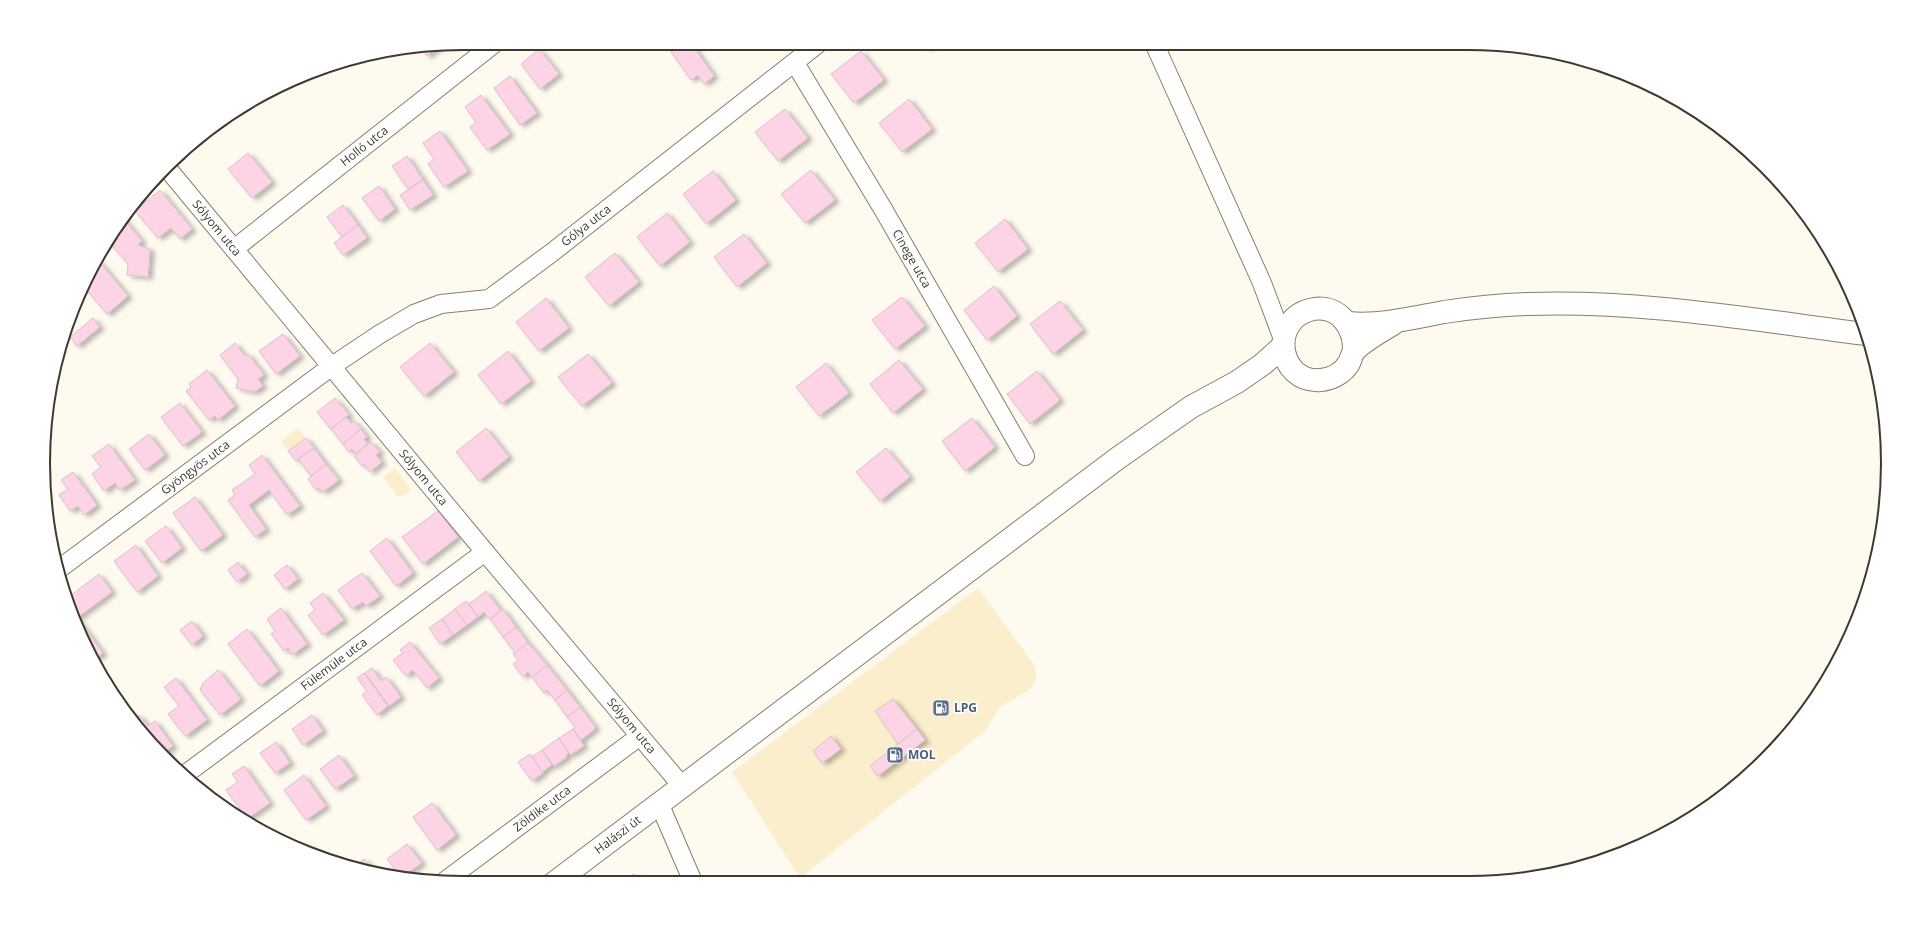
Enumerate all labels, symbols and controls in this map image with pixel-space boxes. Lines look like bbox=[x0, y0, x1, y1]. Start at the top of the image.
street label: Holló utca bbox=[337, 122, 391, 170]
street label: Sólyom utca bbox=[189, 196, 245, 260]
street label: Gólya utca bbox=[557, 200, 614, 250]
street label: Cinege utca bbox=[889, 226, 936, 291]
street label: Gyöngyös utca bbox=[157, 436, 233, 498]
street label: Sólyom utca bbox=[395, 446, 452, 509]
street label: Fülemüle utca bbox=[297, 633, 370, 694]
street label: Sólyom utca bbox=[603, 694, 660, 757]
fuel station icon: LPG bbox=[931, 698, 951, 718]
place label: LPG bbox=[954, 699, 977, 716]
fuel station icon: MOL bbox=[885, 745, 905, 765]
place label: MOL bbox=[908, 746, 936, 763]
street label: Zöldike utca bbox=[510, 781, 574, 835]
street label: Halászi út bbox=[591, 811, 644, 858]

